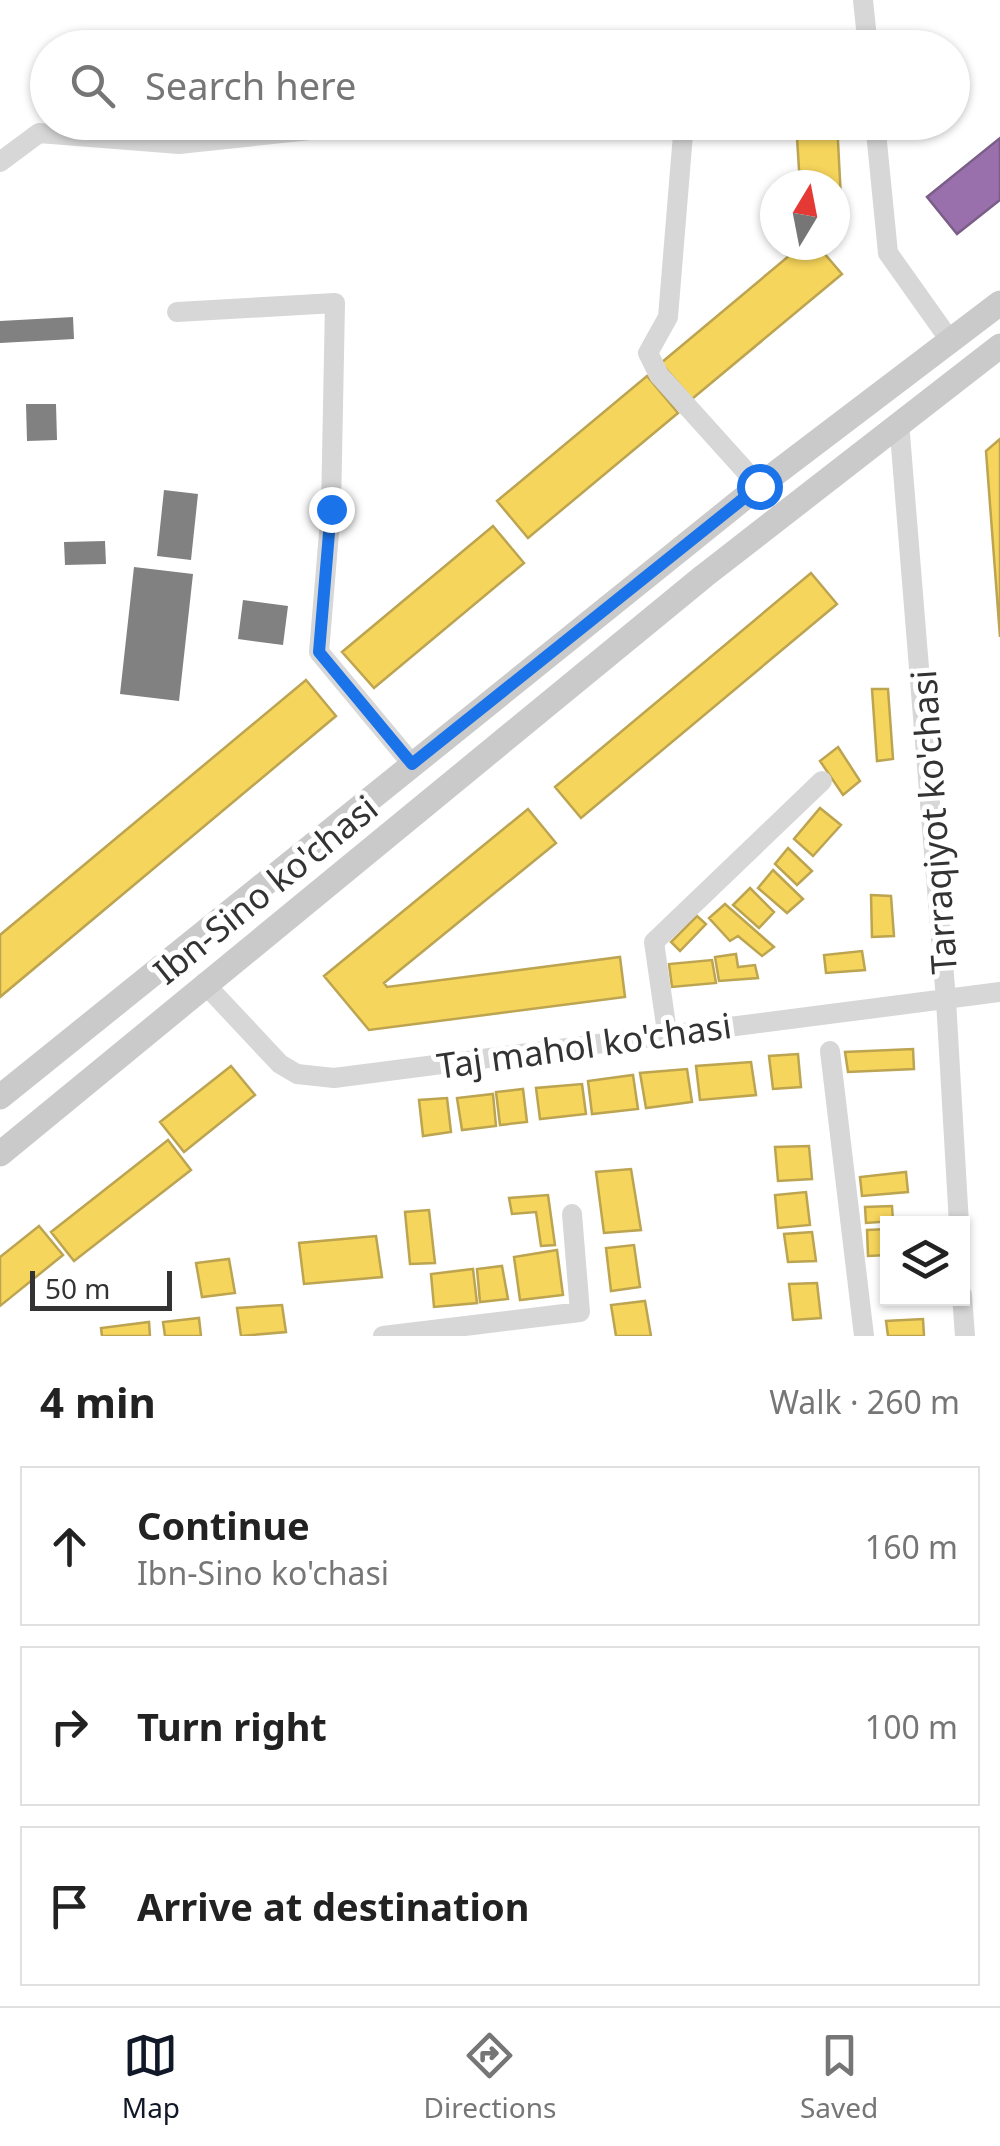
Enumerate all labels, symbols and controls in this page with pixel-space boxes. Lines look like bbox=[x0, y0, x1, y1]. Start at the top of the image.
search box bbox=[30, 30, 970, 140]
icon: search bbox=[65, 58, 120, 113]
text: Search here bbox=[145, 59, 356, 111]
north arrow bbox=[760, 170, 850, 260]
route start bbox=[737, 464, 783, 510]
route end bbox=[309, 487, 355, 533]
street label: Tarraqiyot ko'chasi bbox=[899, 668, 967, 976]
street label: Ibn-Sino ko'chasi bbox=[143, 784, 387, 994]
street label: Taj mahol ko'chasi bbox=[434, 1001, 734, 1089]
map controls bbox=[880, 1216, 970, 1306]
button: layers bbox=[880, 1216, 970, 1306]
scale bar bbox=[30, 1266, 172, 1310]
text: 50 m bbox=[45, 1269, 111, 1307]
text: 4 min bbox=[40, 1373, 156, 1430]
text: Walk · 260 m bbox=[769, 1380, 960, 1423]
text: Continue bbox=[137, 1499, 310, 1551]
icon: ahead bbox=[42, 1519, 97, 1574]
text: 160 m bbox=[865, 1525, 958, 1568]
text: Ibn-Sino ko'chasi bbox=[137, 1551, 389, 1594]
icon: right bbox=[42, 1699, 97, 1754]
text: Turn right bbox=[137, 1700, 327, 1752]
text: 100 m bbox=[865, 1705, 958, 1748]
icon: arrive bbox=[42, 1879, 97, 1934]
text: Arrive at destination bbox=[137, 1880, 529, 1932]
tab: Map bbox=[122, 2028, 180, 2126]
tab: Directions bbox=[424, 2028, 556, 2126]
tab: Saved bbox=[800, 2028, 878, 2126]

